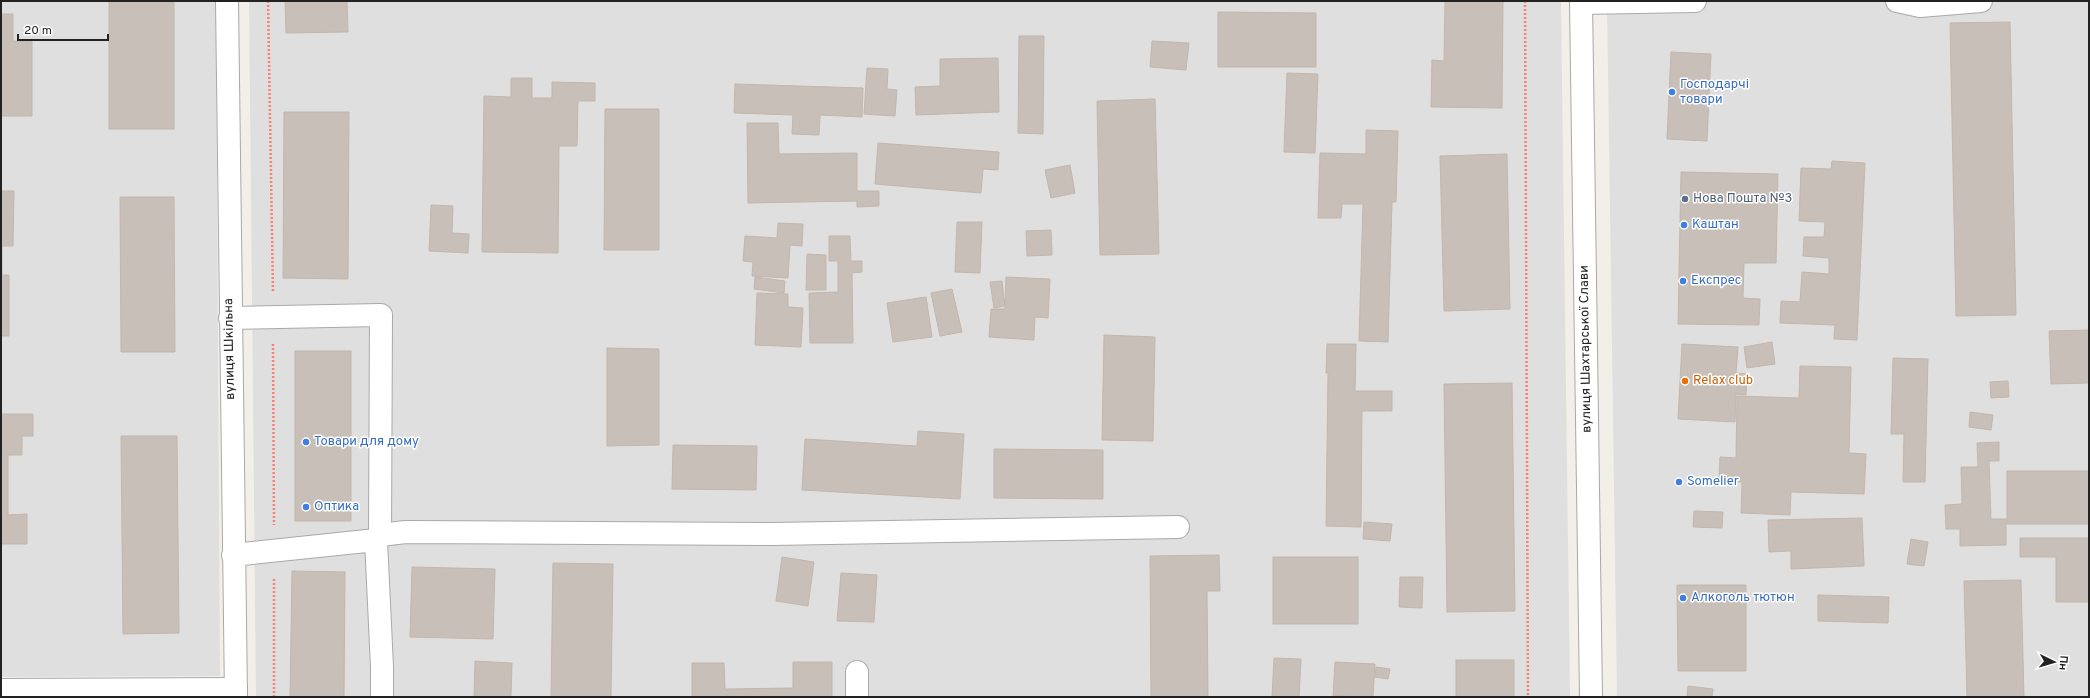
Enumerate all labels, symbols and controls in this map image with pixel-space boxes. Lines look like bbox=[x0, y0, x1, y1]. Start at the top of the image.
scale bar bbox=[18, 16, 108, 42]
text: 20 m bbox=[24, 23, 52, 39]
place label: Господарчі товари bbox=[1680, 77, 1749, 108]
marker: Господарчі товари bbox=[1667, 87, 1677, 97]
place label: Нова Пошта №3 bbox=[1693, 191, 1792, 207]
marker: Нова Пошта №3 bbox=[1680, 194, 1690, 204]
place label: Каштан bbox=[1692, 217, 1739, 233]
marker: Каштан bbox=[1679, 220, 1689, 230]
street label: вулиця Шахтарської Слави bbox=[1577, 265, 1595, 433]
place label: Експрес bbox=[1691, 273, 1741, 289]
marker: Експрес bbox=[1678, 276, 1688, 286]
street label: вулиця Шкільна bbox=[221, 298, 239, 400]
place label: Relax club bbox=[1693, 373, 1753, 389]
marker: Relax club bbox=[1680, 376, 1690, 386]
place label: Товари для дому bbox=[314, 434, 419, 450]
marker: Товари для дому bbox=[301, 437, 311, 447]
place label: Somelier bbox=[1687, 474, 1739, 490]
marker: Somelier bbox=[1674, 477, 1684, 487]
place label: Оптика bbox=[314, 499, 359, 515]
marker: Оптика bbox=[301, 502, 311, 512]
place label: Алкоголь тютюн bbox=[1691, 590, 1795, 606]
marker: Алкоголь тютюн bbox=[1678, 593, 1688, 603]
north arrow bbox=[2034, 642, 2074, 682]
text: Пн bbox=[2055, 655, 2071, 671]

